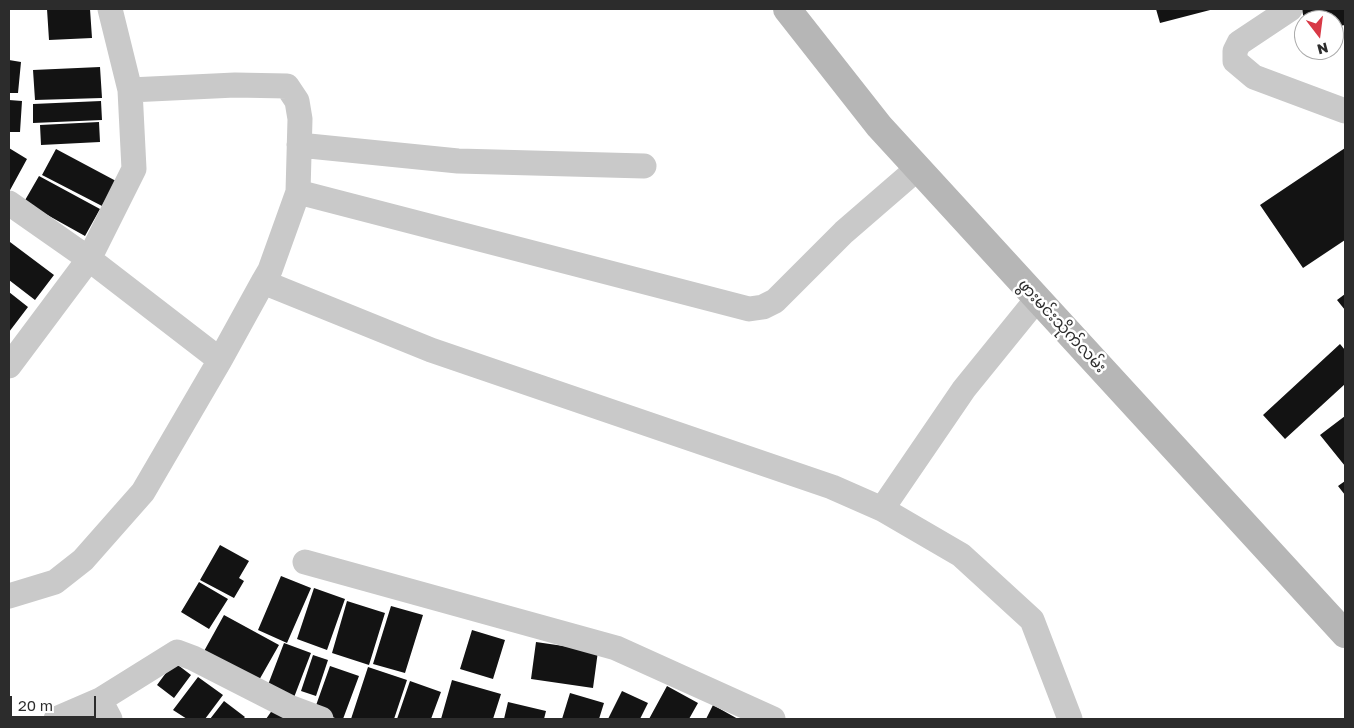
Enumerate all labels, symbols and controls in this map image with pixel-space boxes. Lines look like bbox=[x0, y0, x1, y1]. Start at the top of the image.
north arrow bbox=[1294, 10, 1344, 60]
text: N bbox=[1315, 39, 1330, 59]
street label: ဖွားမင်းသိုက်လမ်း bbox=[1014, 275, 1110, 377]
scale bar bbox=[12, 686, 99, 718]
text: 20 m bbox=[18, 696, 53, 714]

